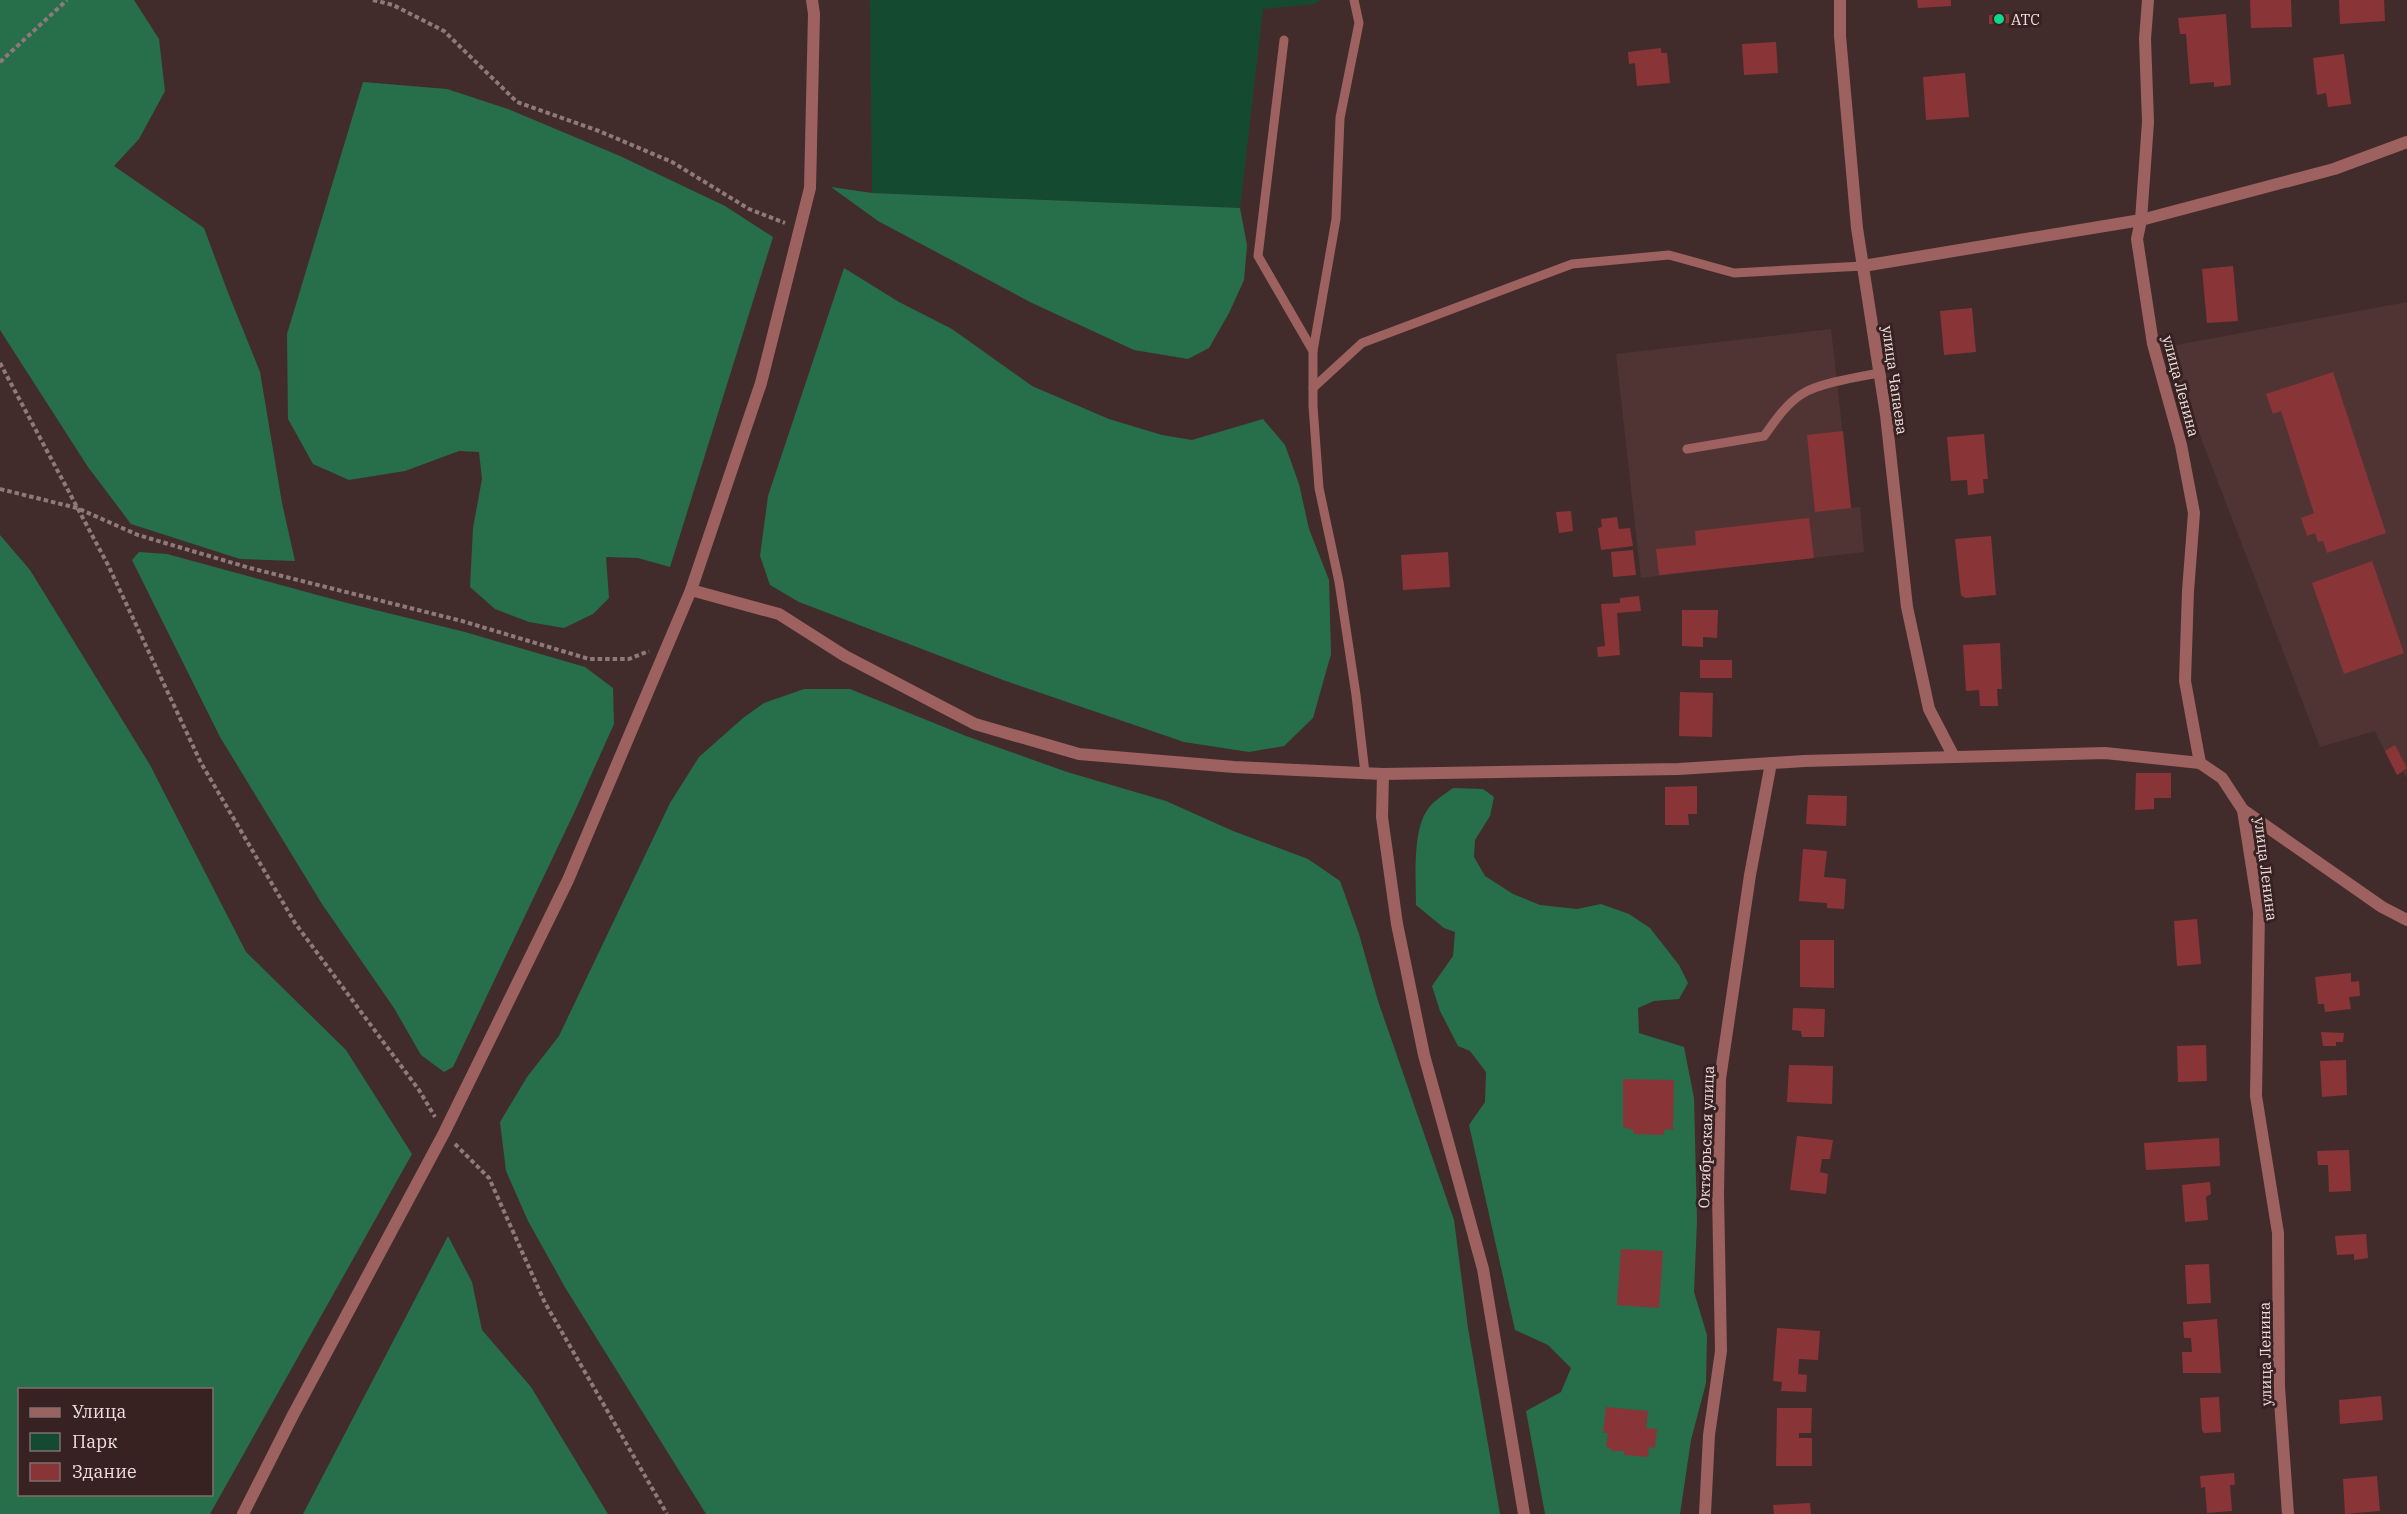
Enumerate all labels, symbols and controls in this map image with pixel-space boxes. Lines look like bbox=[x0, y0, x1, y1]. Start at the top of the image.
place label: АТС bbox=[2011, 10, 2040, 29]
marker: АТС bbox=[1992, 12, 2006, 26]
street label: улица Чапаева bbox=[1878, 324, 1912, 436]
street label: улица Ленина bbox=[2158, 333, 2204, 439]
street label: улица Ленина bbox=[2250, 816, 2282, 922]
street label: Октябрьская улица bbox=[1694, 1065, 1718, 1209]
street label: улица Ленина bbox=[2255, 1302, 2275, 1406]
legend bbox=[18, 1388, 213, 1496]
text: Улица bbox=[72, 1400, 127, 1423]
text: Парк bbox=[72, 1430, 118, 1453]
text: Здание bbox=[72, 1460, 137, 1483]

